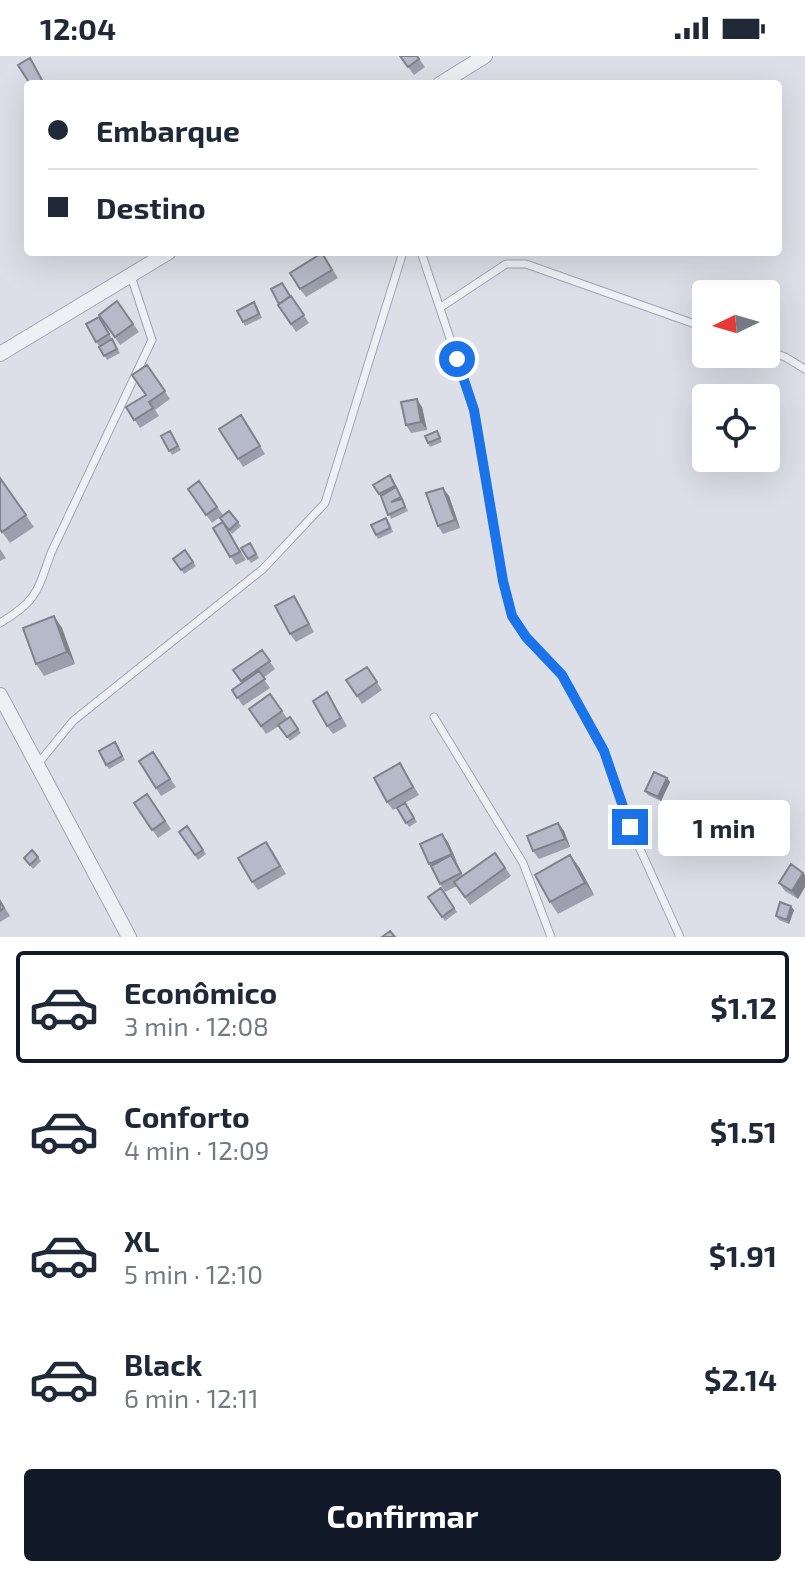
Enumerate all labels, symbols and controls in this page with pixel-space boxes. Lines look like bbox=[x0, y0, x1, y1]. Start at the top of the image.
text: 12:04 bbox=[40, 10, 116, 46]
text: Embarque bbox=[96, 112, 240, 148]
text: Destino bbox=[96, 189, 206, 225]
north arrow bbox=[692, 280, 780, 368]
map controls bbox=[692, 280, 780, 472]
route start bbox=[439, 341, 475, 377]
button: locate bbox=[692, 384, 780, 472]
callout: 1 min bbox=[658, 799, 790, 855]
route end bbox=[612, 809, 648, 845]
text: 1 min bbox=[693, 812, 755, 843]
icon: car bbox=[28, 971, 100, 1043]
text: Econômico bbox=[124, 974, 277, 1010]
text: $1.12 bbox=[710, 989, 777, 1025]
text: 3 min · 12:08 bbox=[124, 1010, 269, 1041]
icon: car bbox=[28, 1095, 100, 1167]
text: Conforto bbox=[124, 1098, 250, 1134]
text: $1.51 bbox=[710, 1113, 777, 1149]
text: 4 min · 12:09 bbox=[124, 1134, 270, 1165]
icon: car bbox=[28, 1219, 100, 1291]
text: XL bbox=[124, 1222, 159, 1258]
text: $1.91 bbox=[709, 1237, 777, 1273]
text: 5 min · 12:10 bbox=[124, 1258, 263, 1289]
icon: car bbox=[28, 1343, 100, 1415]
text: Black bbox=[124, 1346, 202, 1382]
text: $2.14 bbox=[704, 1361, 777, 1397]
text: 6 min · 12:11 bbox=[124, 1382, 259, 1413]
button: Confirmar bbox=[24, 1469, 781, 1561]

